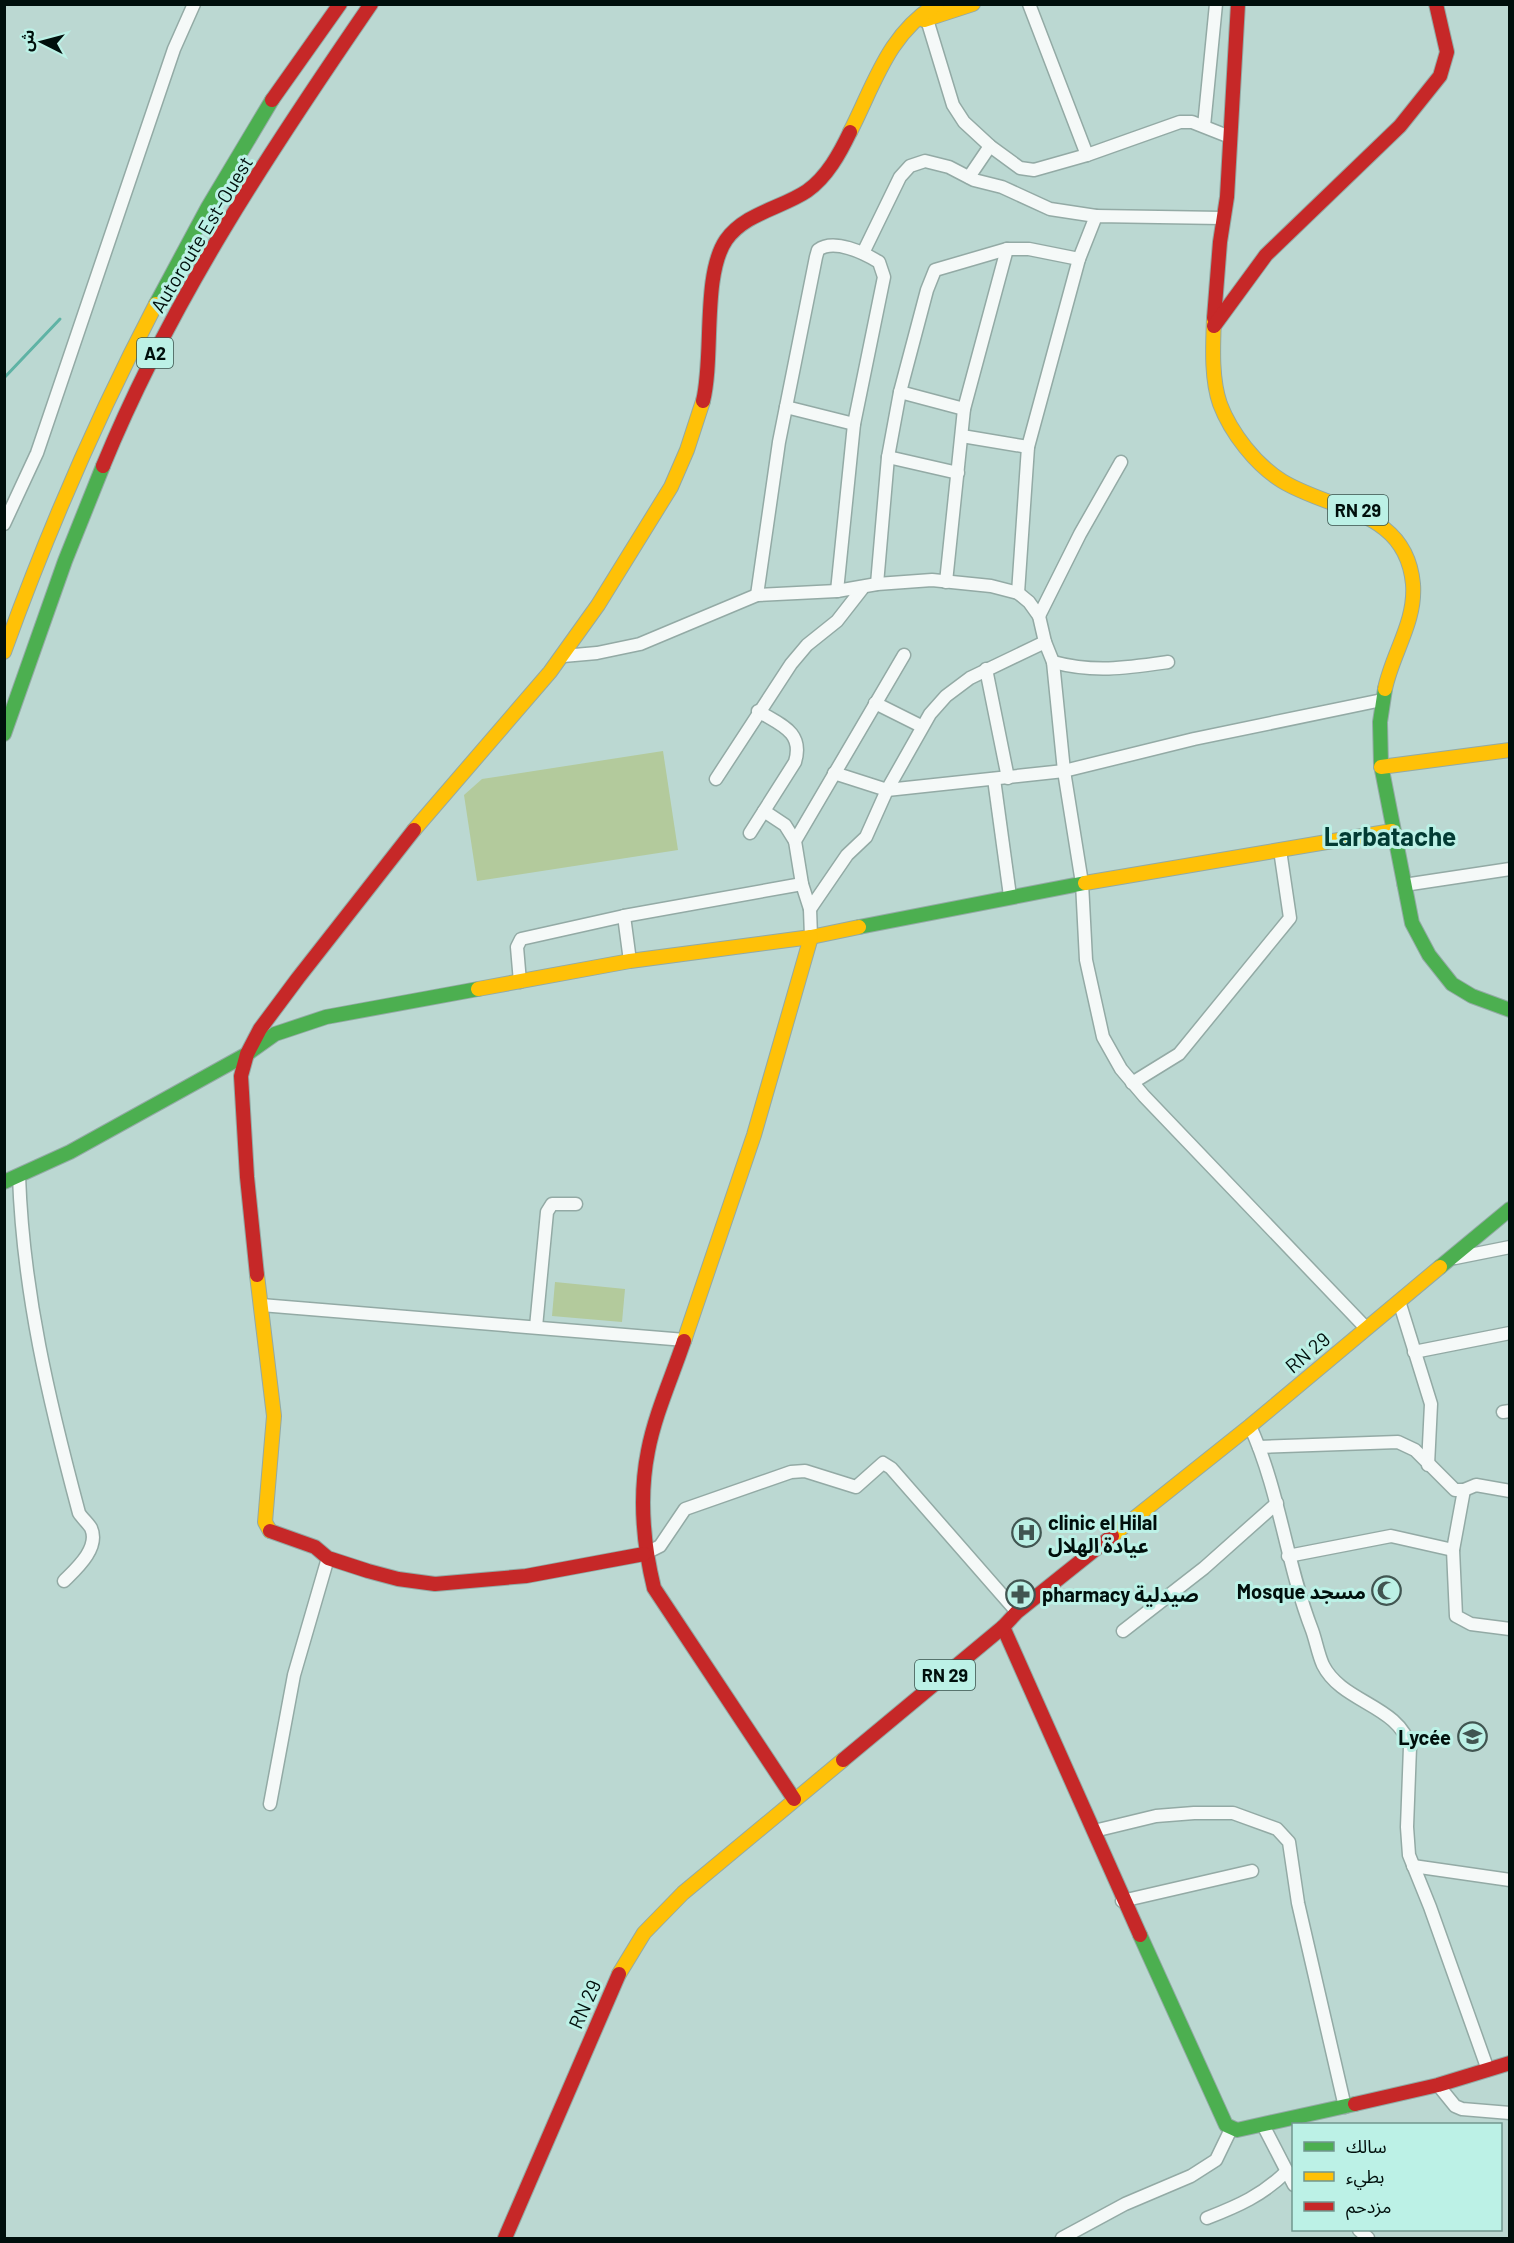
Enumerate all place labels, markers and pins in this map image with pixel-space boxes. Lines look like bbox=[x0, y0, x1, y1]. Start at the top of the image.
place label: clinic el Hilal عيادة الهلال bbox=[1048, 1510, 1157, 1558]
hospital icon: clinic el Hilal عيادة الهلال bbox=[1011, 1517, 1043, 1549]
mosque icon: Mosque مسجد bbox=[1371, 1575, 1403, 1607]
pharmacy icon: pharmacy صيدلية bbox=[1005, 1578, 1037, 1610]
place label: Mosque مسجد bbox=[1237, 1579, 1366, 1604]
place label: pharmacy صيدلية bbox=[1042, 1582, 1199, 1607]
school or university icon: Lycée bbox=[1456, 1721, 1488, 1753]
place label: Lycée bbox=[1398, 1725, 1451, 1749]

